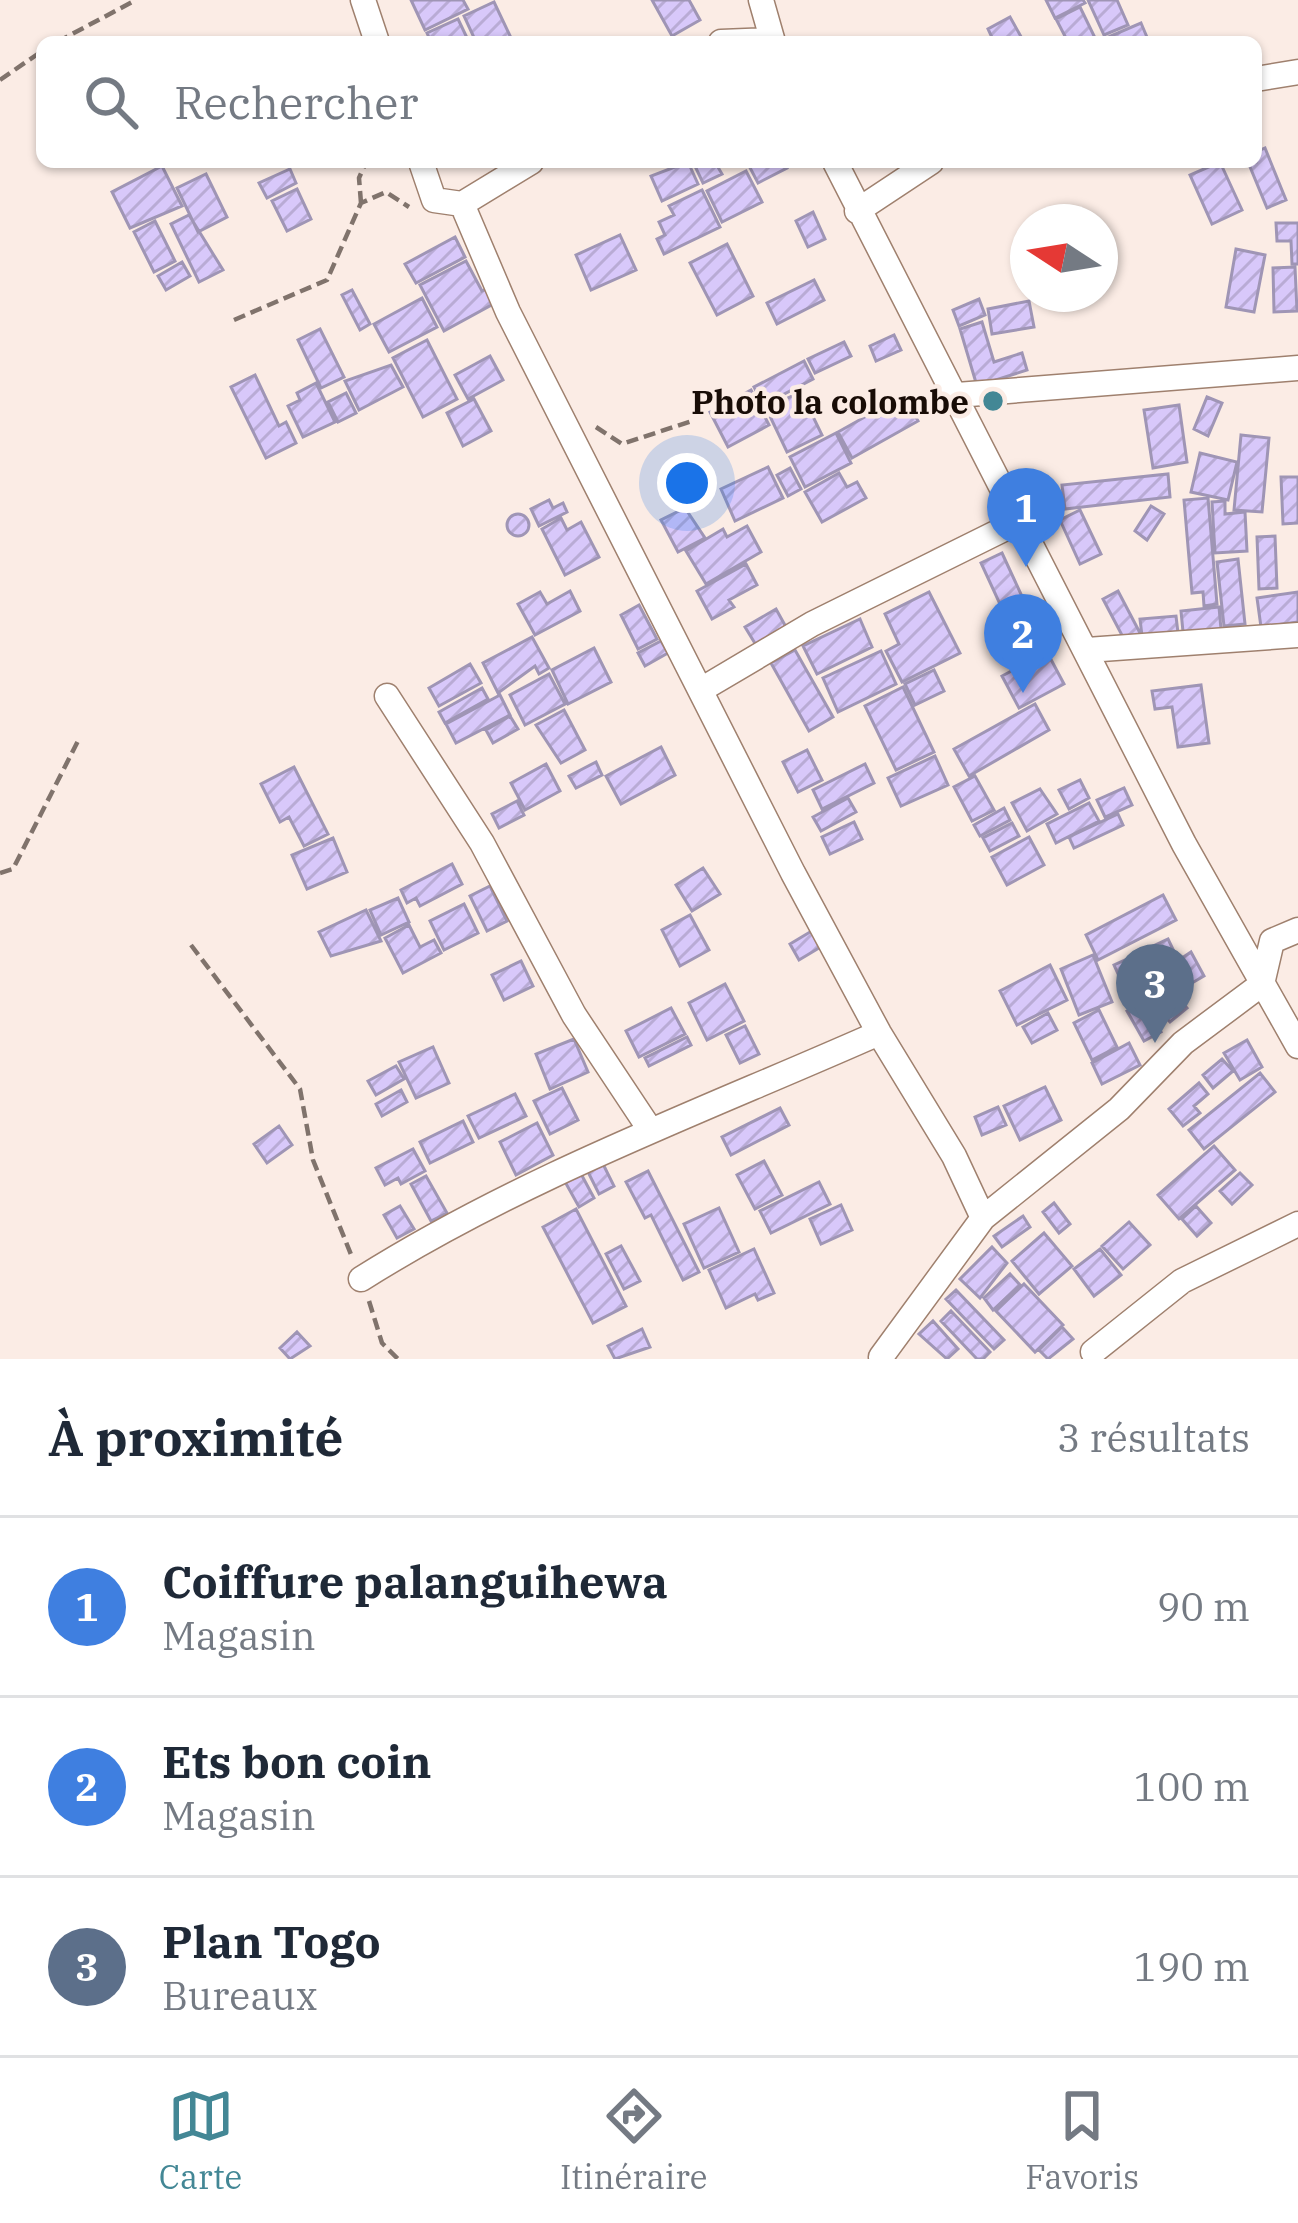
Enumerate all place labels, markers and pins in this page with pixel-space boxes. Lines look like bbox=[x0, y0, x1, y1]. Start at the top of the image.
place label: Photo la colombe bbox=[691, 380, 969, 423]
marker: Photo la colombe bbox=[980, 388, 1006, 414]
pin: 1 bbox=[987, 468, 1065, 567]
pin: 2 bbox=[984, 594, 1062, 693]
pin: 3 bbox=[1116, 944, 1194, 1043]

